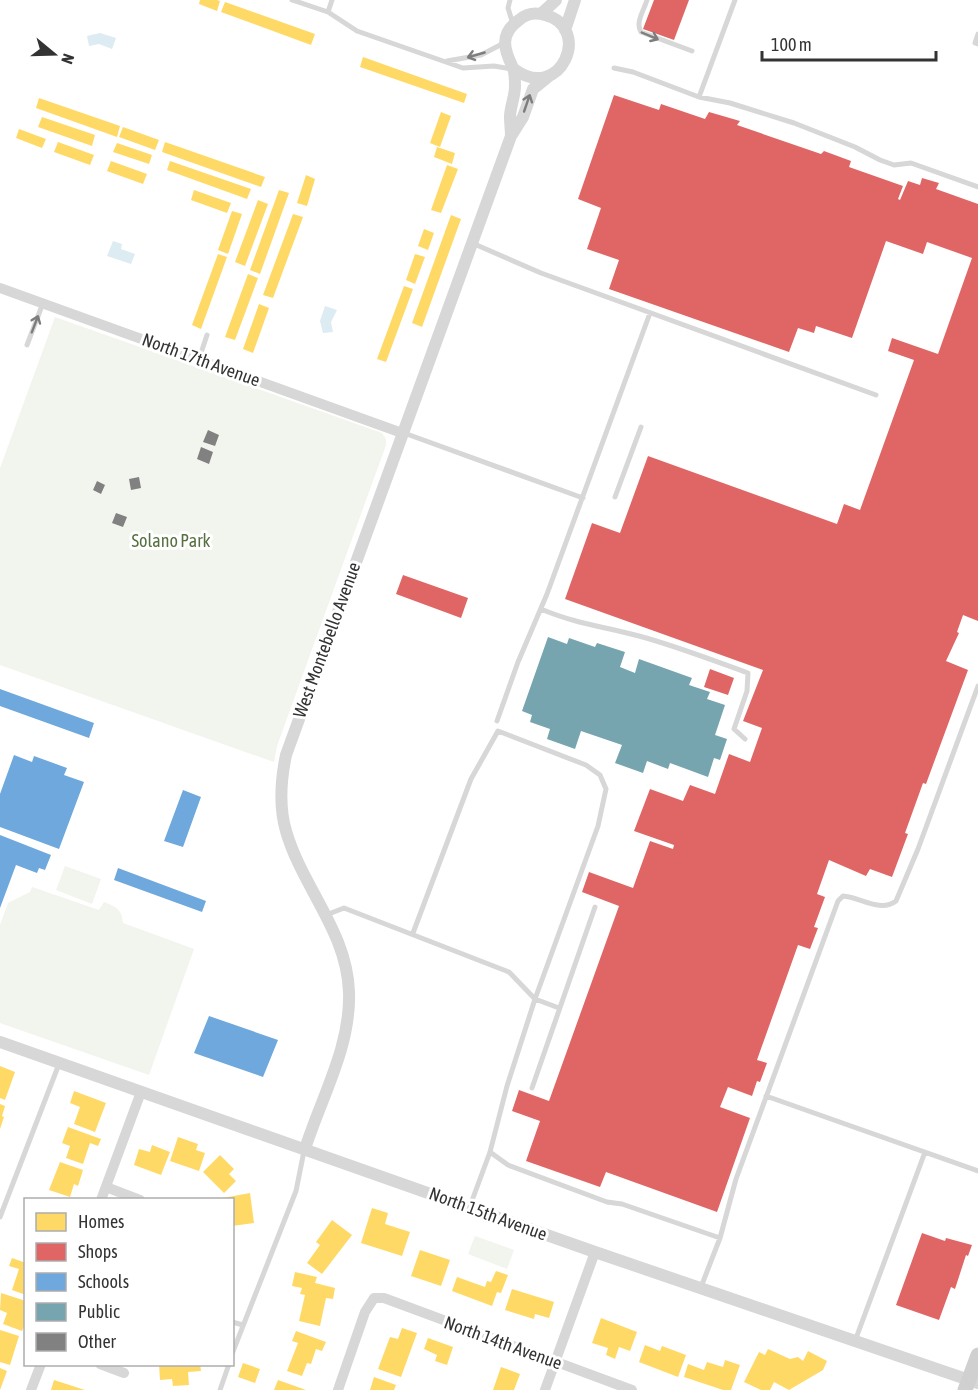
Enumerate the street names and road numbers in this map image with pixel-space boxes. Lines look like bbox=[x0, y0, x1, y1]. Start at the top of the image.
street label: North 17th Avenue bbox=[139, 329, 263, 391]
street label: West Montebello Avenue bbox=[289, 559, 364, 720]
street label: North 15th Avenue bbox=[426, 1183, 550, 1245]
street label: North 14th Avenue bbox=[441, 1312, 565, 1374]

